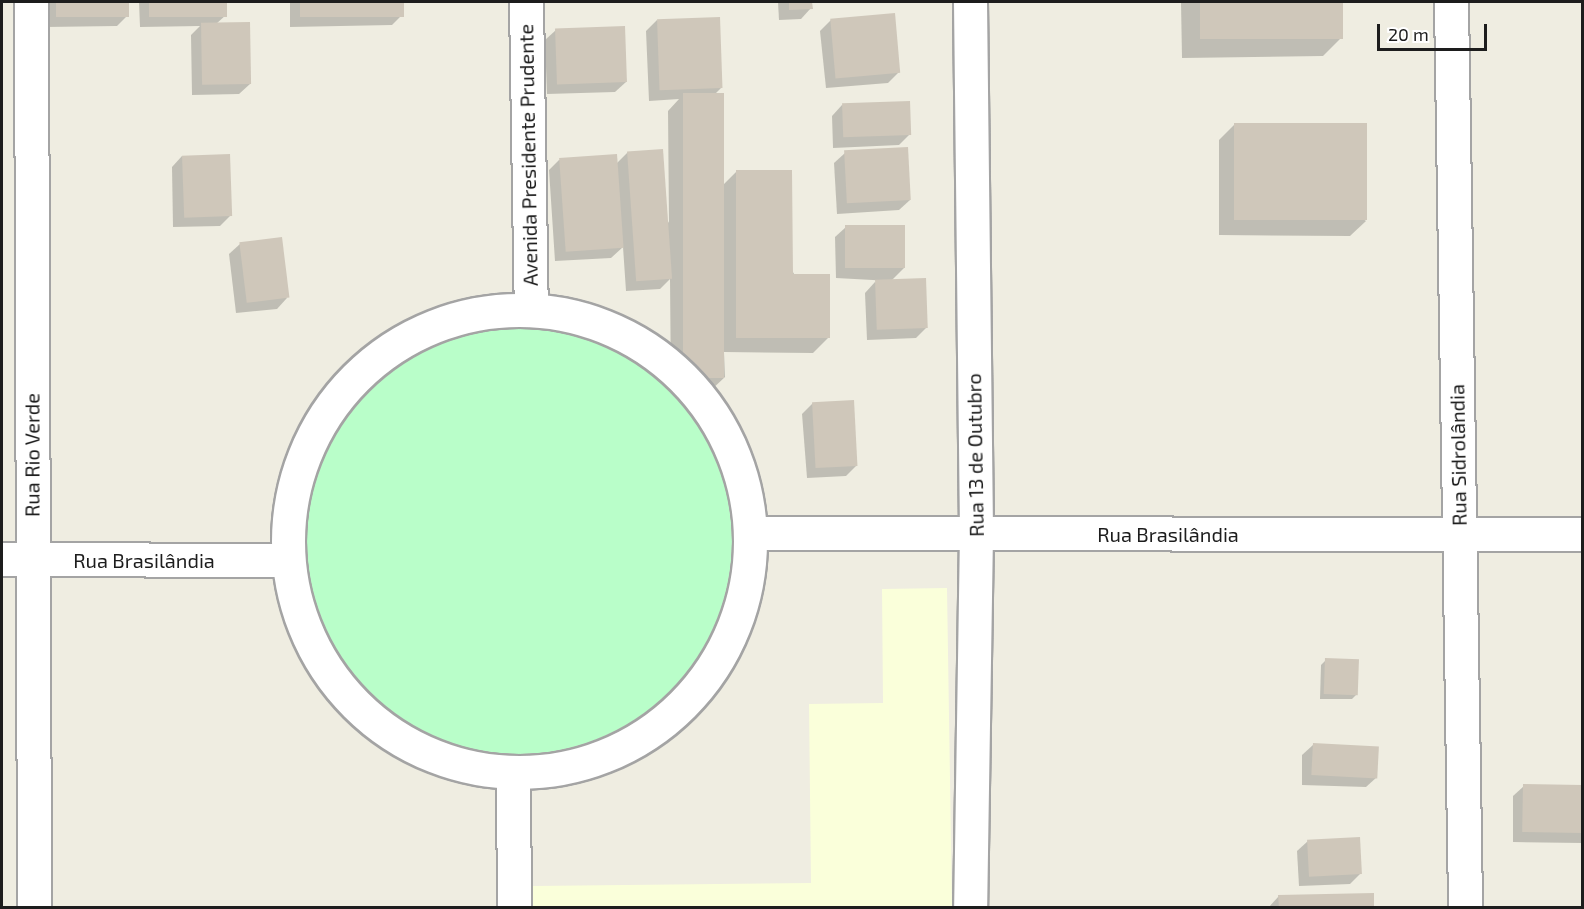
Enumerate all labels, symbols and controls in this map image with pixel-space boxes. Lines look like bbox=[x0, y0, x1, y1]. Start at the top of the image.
scale bar bbox=[1380, 12, 1490, 50]
text: 20 m bbox=[1388, 23, 1429, 45]
street label: Avenida Presidente Prudente bbox=[514, 24, 542, 286]
street label: Rua 13 de Outubro bbox=[962, 373, 988, 537]
street label: Rua Sidrolândia bbox=[1445, 384, 1471, 526]
street label: Rua Rio Verde bbox=[20, 393, 44, 517]
street label: Rua Brasilândia bbox=[1097, 522, 1239, 546]
street label: Rua Brasilândia bbox=[73, 548, 215, 572]

